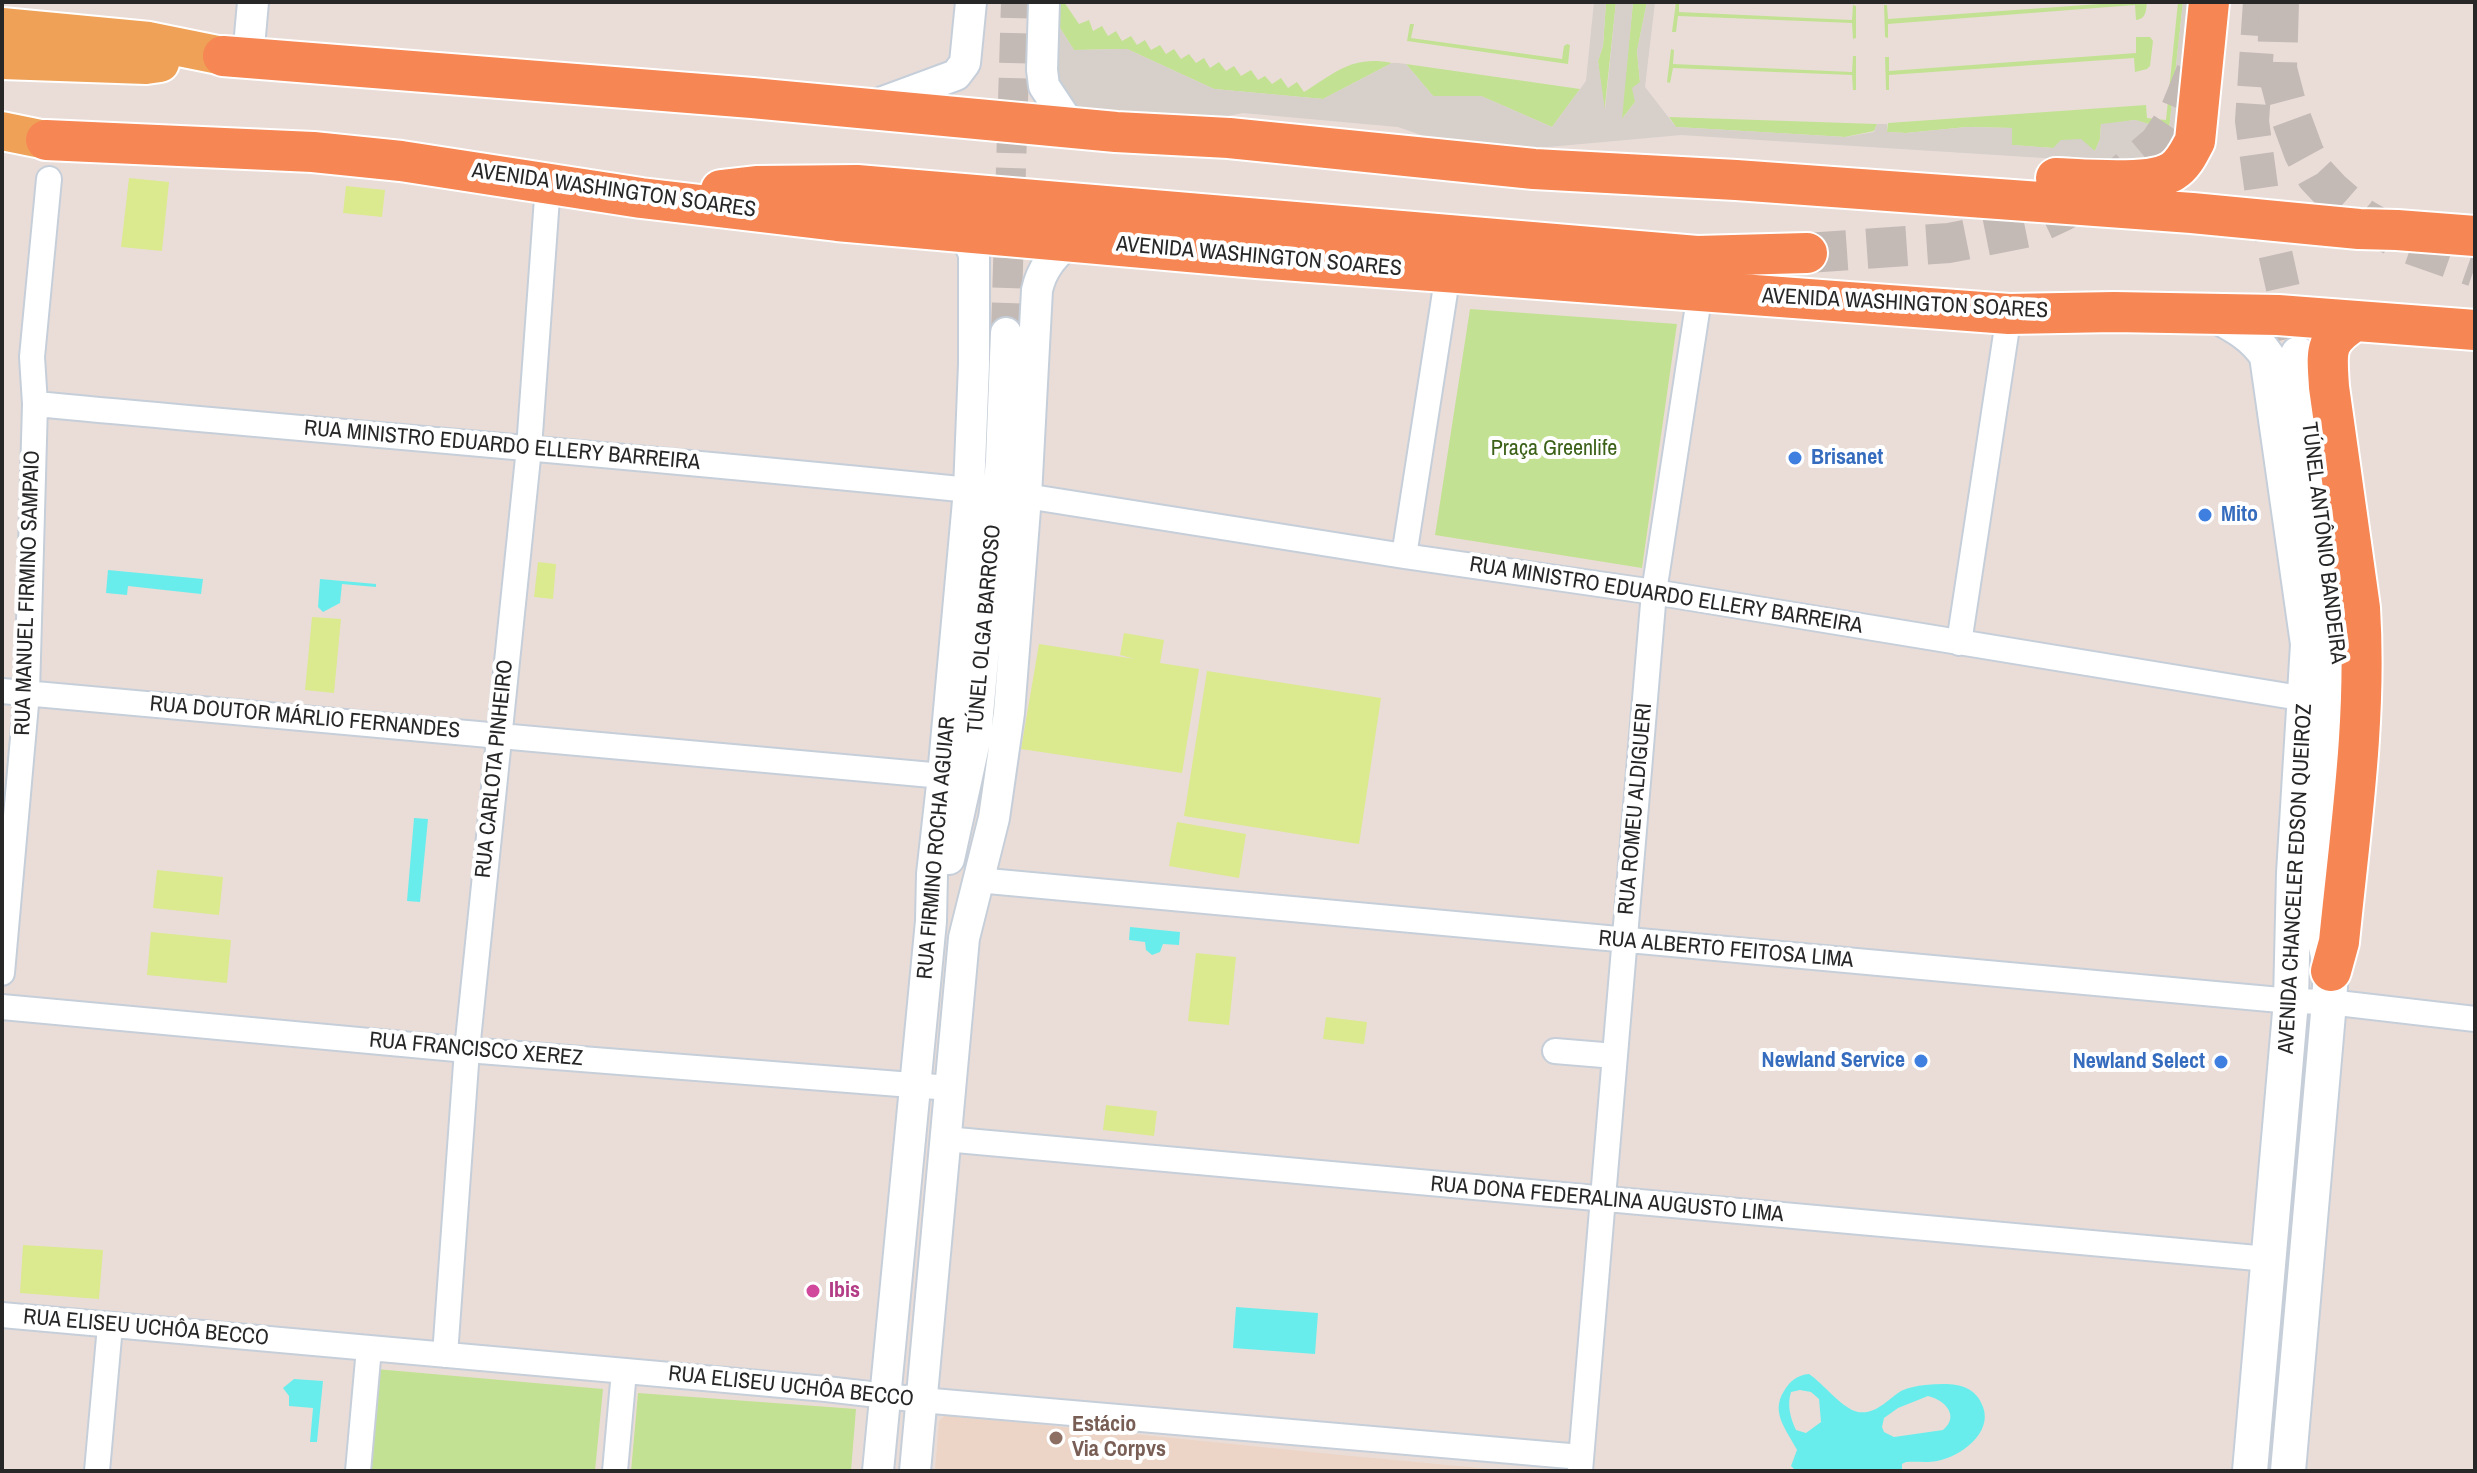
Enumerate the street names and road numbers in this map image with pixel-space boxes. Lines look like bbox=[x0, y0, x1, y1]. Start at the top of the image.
street label: AVENIDA WASHINGTON SOARES bbox=[470, 158, 758, 224]
street label: AVENIDA WASHINGTON SOARES bbox=[1115, 231, 1403, 283]
street label: AVENIDA WASHINGTON SOARES bbox=[1761, 283, 2049, 325]
street label: RUA MINISTRO EDUARDO ELLERY BARREIRA bbox=[303, 416, 701, 476]
street label: TÚNEL ANTÔNIO BANDEIRA bbox=[2295, 421, 2351, 665]
street label: RUA MANUEL FIRMINO SAMPAIO bbox=[10, 450, 46, 736]
street label: TÚNEL OLGA BARROSO bbox=[963, 523, 1007, 735]
street label: RUA MINISTRO EDUARDO ELLERY BARREIRA bbox=[1468, 552, 1864, 640]
street label: RUA CARLOTA PINHEIRO bbox=[470, 659, 520, 879]
street label: RUA DOUTOR MÁRLIO FERNANDES bbox=[149, 691, 461, 745]
street label: RUA ROMEU ALDIGUERI bbox=[1614, 702, 1658, 916]
street label: AVENIDA CHANCELER EDSON QUEIROZ bbox=[2274, 703, 2318, 1055]
street label: RUA FIRMINO ROCHA AGUIAR bbox=[912, 716, 962, 980]
street label: RUA ALBERTO FEITOSA LIMA bbox=[1597, 926, 1855, 974]
street label: RUA FRANCISCO XEREZ bbox=[368, 1028, 584, 1072]
street label: RUA DONA FEDERALINA AUGUSTO LIMA bbox=[1429, 1171, 1785, 1229]
street label: RUA ELISEU UCHÔA BECCO bbox=[22, 1304, 270, 1352]
street label: RUA ELISEU UCHÔA BECCO bbox=[667, 1361, 915, 1413]

